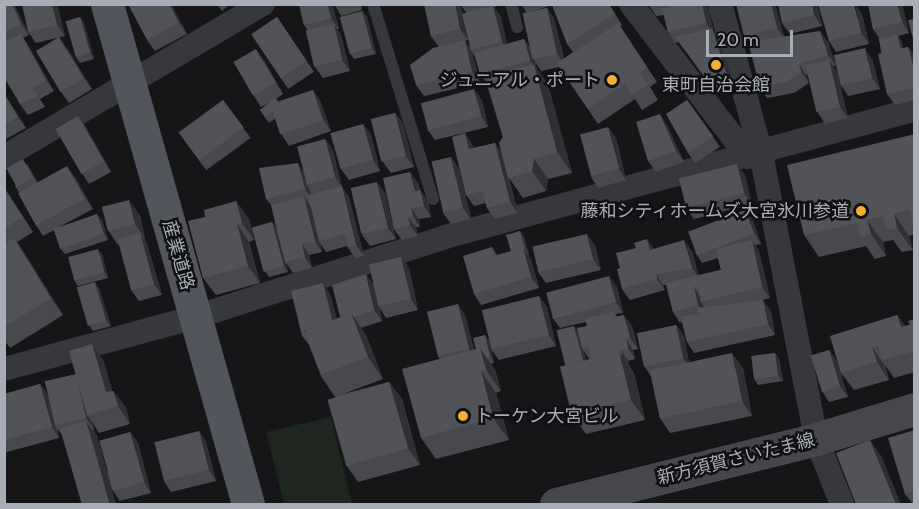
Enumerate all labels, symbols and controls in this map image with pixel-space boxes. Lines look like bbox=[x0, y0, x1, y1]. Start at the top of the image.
scale bar bbox=[709, 18, 796, 56]
text: 20 m bbox=[717, 29, 759, 51]
marker: 東町自治会館 bbox=[709, 58, 723, 72]
place label: ジュニアル・ポート bbox=[438, 69, 600, 91]
marker: ジュニアル・ポート bbox=[605, 73, 619, 87]
place label: 東町自治会館 bbox=[662, 74, 770, 96]
place label: 藤和シティホームズ大宮氷川参道 bbox=[579, 200, 849, 222]
marker: 藤和シティホームズ大宮氷川参道 bbox=[854, 204, 868, 218]
street label: 産業道路 bbox=[158, 217, 198, 293]
place label: トーケン大宮ビル bbox=[475, 405, 619, 427]
marker: トーケン大宮ビル bbox=[456, 409, 470, 423]
street label: 新方須賀さいたま線 bbox=[655, 429, 817, 489]

